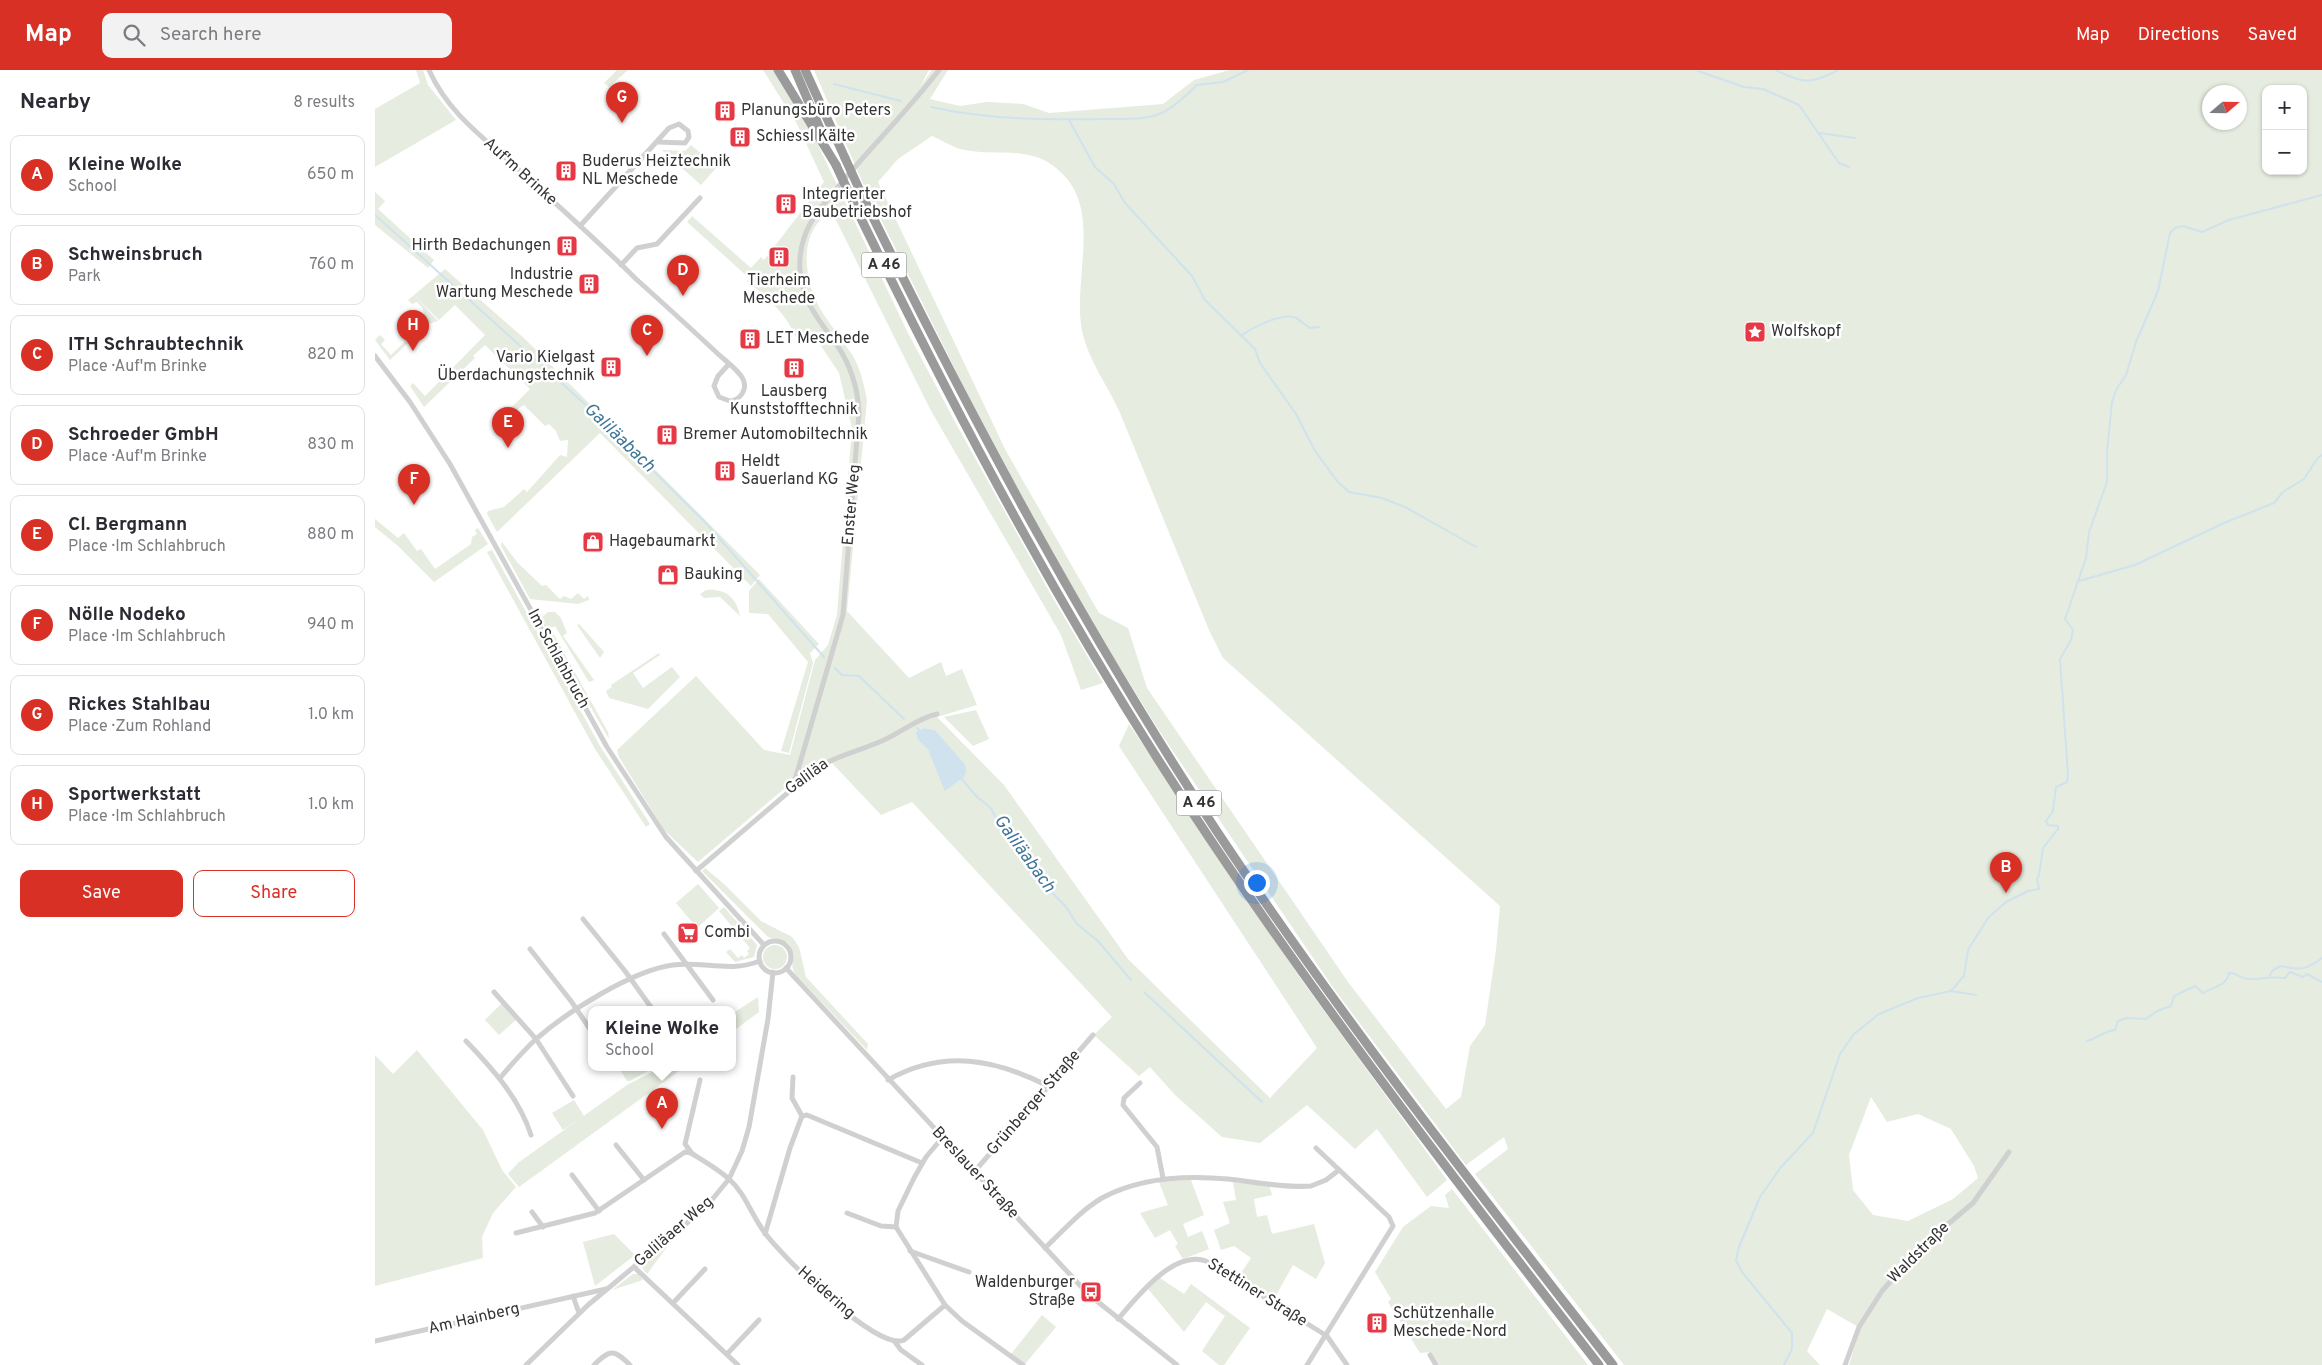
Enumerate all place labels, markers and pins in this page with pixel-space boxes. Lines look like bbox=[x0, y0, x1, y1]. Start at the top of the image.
pin: G bbox=[606, 82, 638, 123]
building icon: Planungsbüro Peters bbox=[713, 99, 737, 123]
place label: Planungsbüro Peters bbox=[741, 101, 891, 121]
building icon: Schiessl Kälte bbox=[728, 125, 752, 149]
place label: Schiessl Kälte bbox=[756, 127, 855, 147]
place label: Buderus Heiztechnik NL Meschede bbox=[582, 152, 731, 190]
building icon: Buderus Heiztechnik NL Meschede bbox=[554, 159, 578, 183]
place label: Integrierter Baubetriebshof bbox=[802, 185, 912, 223]
building icon: Integrierter Baubetriebshof bbox=[774, 192, 798, 216]
building icon: Hirth Bedachungen bbox=[555, 234, 579, 258]
place label: Hirth Bedachungen bbox=[412, 236, 551, 256]
building icon: Tierheim Meschede bbox=[767, 245, 791, 269]
pin: D bbox=[667, 255, 699, 296]
place label: Industrie Wartung Meschede bbox=[436, 265, 573, 303]
place label: Tierheim Meschede bbox=[743, 271, 815, 309]
building icon: Industrie Wartung Meschede bbox=[577, 272, 601, 296]
pin: H bbox=[397, 310, 429, 351]
pin: C bbox=[631, 315, 663, 356]
place icon: Wolfskopf bbox=[1743, 320, 1767, 344]
place label: Wolfskopf bbox=[1771, 322, 1841, 342]
building icon: LET Meschede bbox=[738, 327, 762, 351]
place label: LET Meschede bbox=[766, 329, 869, 349]
place label: Vario Kielgast Überdachungstechnik bbox=[437, 348, 595, 386]
building icon: Vario Kielgast Überdachungstechnik bbox=[599, 355, 623, 379]
building icon: Lausberg Kunststofftechnik bbox=[782, 356, 806, 380]
place label: Lausberg Kunststofftechnik bbox=[730, 382, 858, 420]
pin: E bbox=[492, 407, 524, 448]
building icon: Bremer Automobiltechnik bbox=[655, 423, 679, 447]
place label: Bremer Automobiltechnik bbox=[683, 425, 868, 445]
place label: Heldt Sauerland KG bbox=[741, 452, 839, 490]
building icon: Heldt Sauerland KG bbox=[713, 459, 737, 483]
pin: F bbox=[398, 464, 430, 505]
shop icon: Hagebaumarkt bbox=[581, 530, 605, 554]
place label: Hagebaumarkt bbox=[609, 532, 715, 552]
shop icon: Bauking bbox=[656, 563, 680, 587]
place label: Bauking bbox=[684, 565, 743, 585]
pin: B bbox=[1990, 852, 2022, 893]
supermarket icon: Combi bbox=[676, 921, 700, 945]
place label: Combi bbox=[704, 923, 750, 943]
pin: A bbox=[646, 1088, 678, 1129]
place label: Waldenburger Straße bbox=[975, 1273, 1075, 1311]
bus stop icon: Waldenburger Straße bbox=[1079, 1280, 1103, 1304]
place label: Schützenhalle Meschede-Nord bbox=[1393, 1304, 1507, 1342]
building icon: Schützenhalle Meschede-Nord bbox=[1365, 1311, 1389, 1335]

